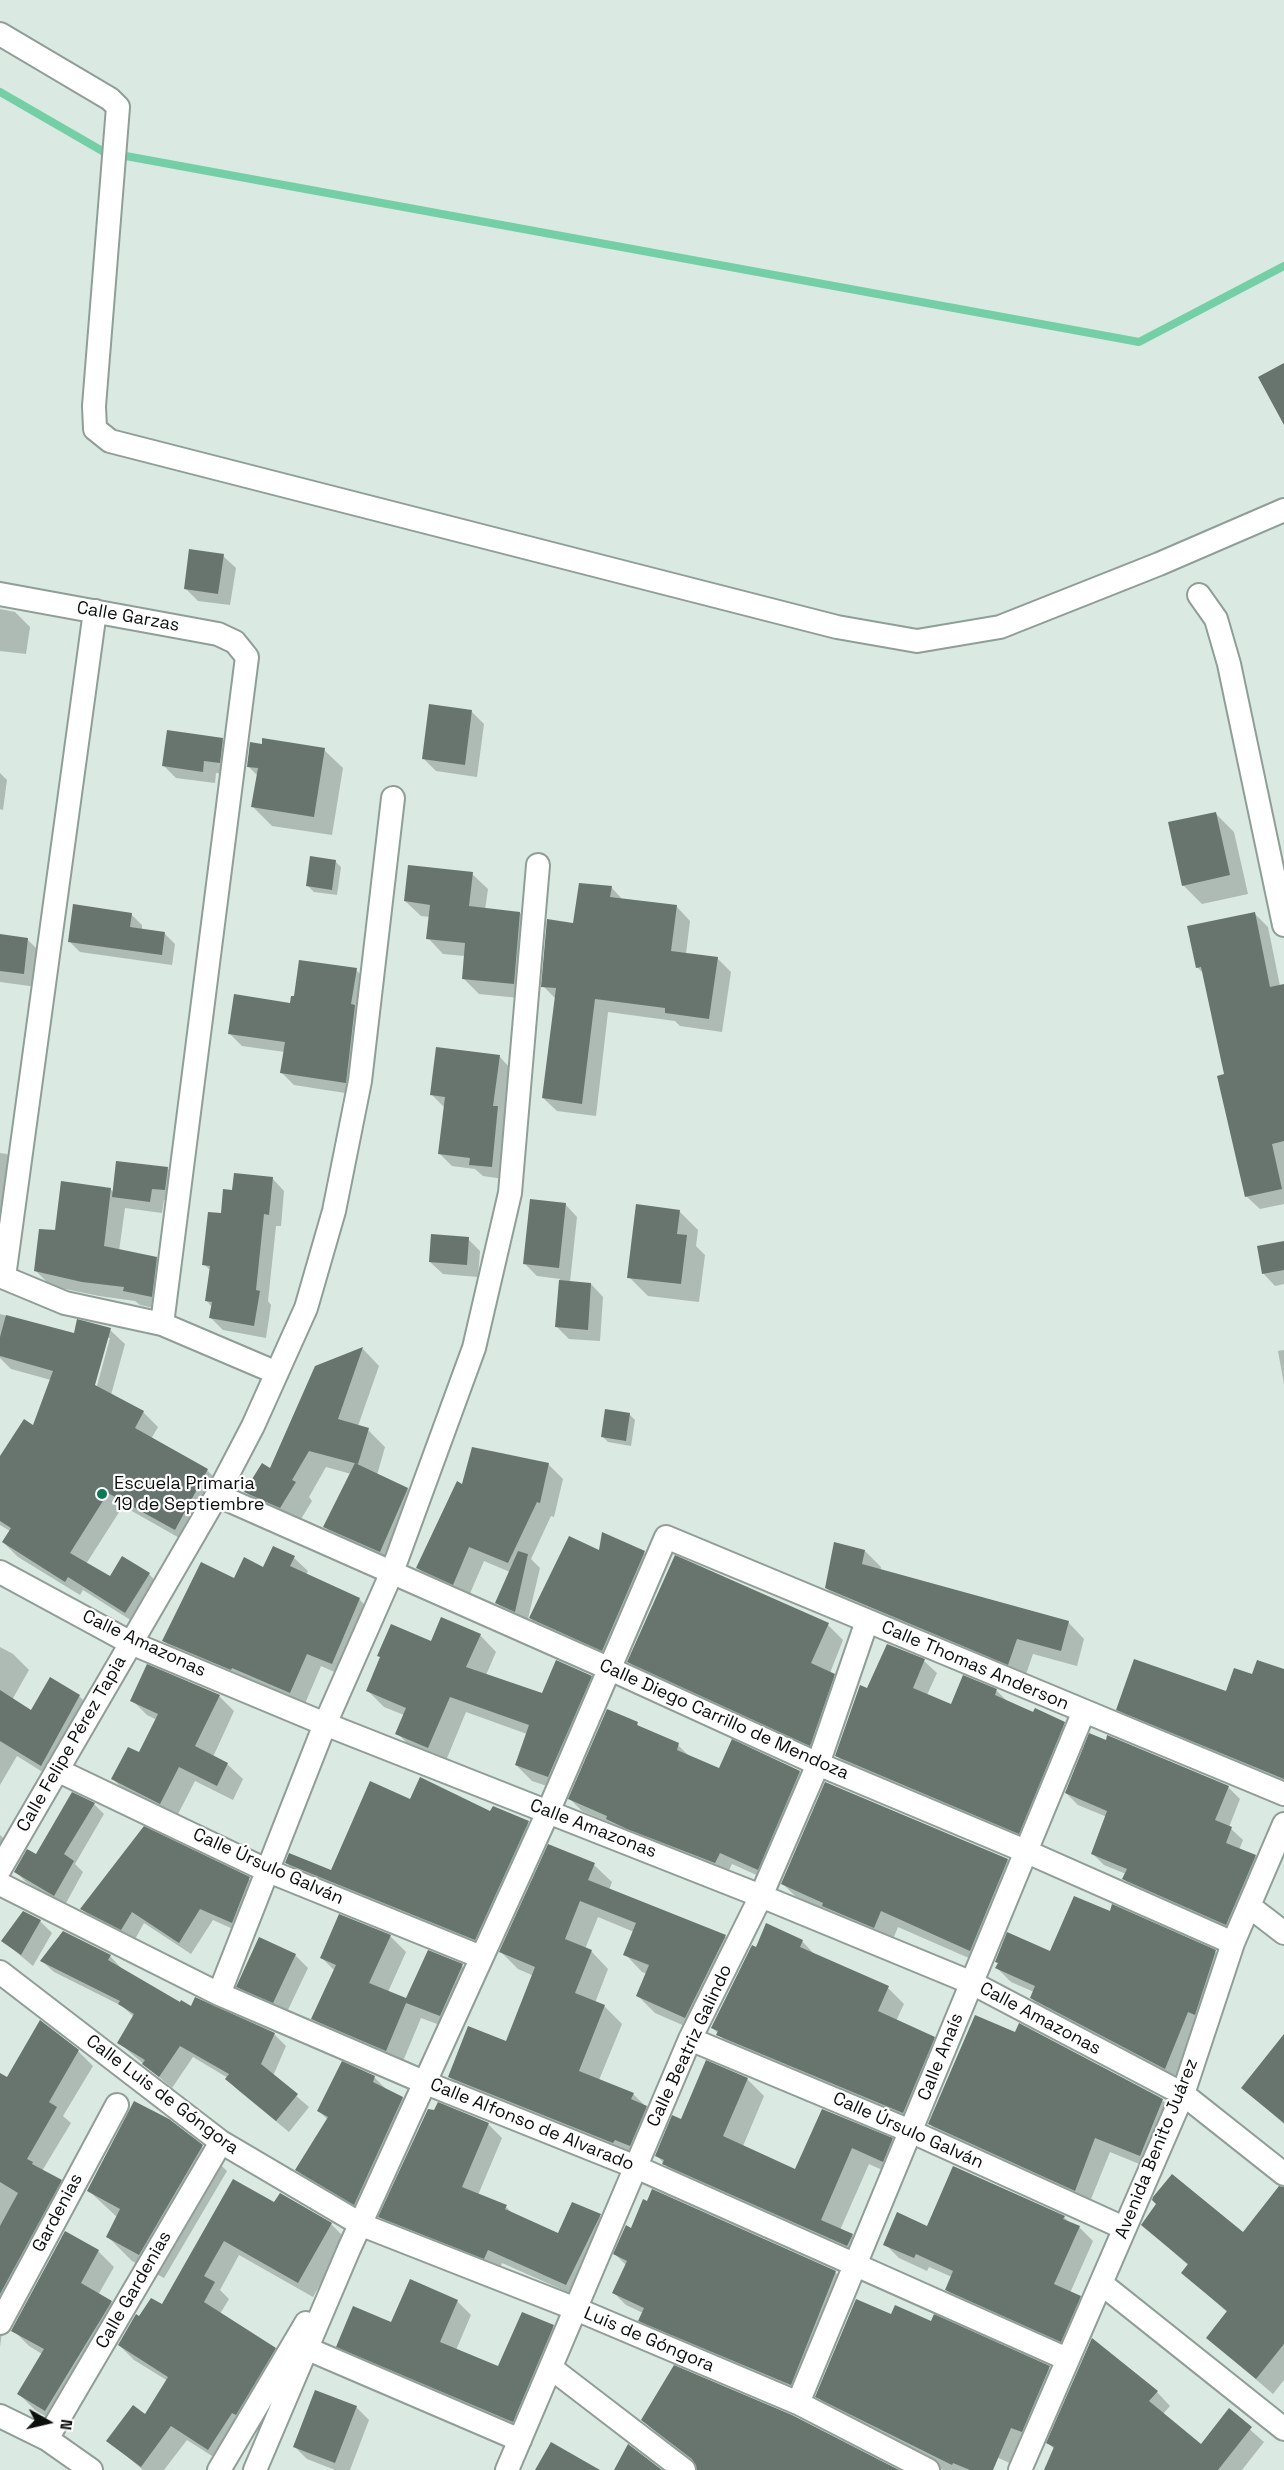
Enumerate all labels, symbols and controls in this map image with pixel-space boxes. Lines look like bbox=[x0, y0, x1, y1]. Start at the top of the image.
street label: Calle Garzas bbox=[75, 597, 181, 637]
place label: Escuela Primaria 19 de Septiembre bbox=[114, 1473, 265, 1516]
marker: Escuela Primaria 19 de Septiembre bbox=[95, 1487, 109, 1501]
street label: Calle Amazonas bbox=[79, 1606, 209, 1682]
street label: Calle Thomas Anderson bbox=[878, 1617, 1072, 1715]
street label: Calle Felipe Pérez Tapia bbox=[13, 1652, 131, 1836]
street label: Calle Diego Carrillo de Mendoza bbox=[596, 1655, 852, 1785]
street label: Calle Amazonas bbox=[527, 1795, 659, 1863]
street label: Calle Úrsulo Galván bbox=[189, 1824, 347, 1910]
street label: Calle Beatriz Galindo bbox=[643, 1961, 737, 2131]
street label: Calle Amazonas bbox=[976, 1978, 1104, 2060]
street label: Calle Anaís bbox=[914, 2010, 968, 2104]
street label: Calle Luis de Góngora bbox=[81, 2030, 243, 2160]
street label: Avenida Benito Juárez bbox=[1111, 2056, 1203, 2242]
street label: Calle Alfonso de Alvarado bbox=[427, 2074, 637, 2176]
street label: Calle Úrsulo Galván bbox=[829, 2088, 987, 2174]
street label: Gardenias bbox=[28, 2170, 88, 2256]
street label: Calle Gardenias bbox=[92, 2227, 176, 2353]
street label: Luis de Góngora bbox=[580, 2303, 718, 2377]
north arrow bbox=[18, 2392, 78, 2452]
text: N bbox=[55, 2418, 77, 2431]

